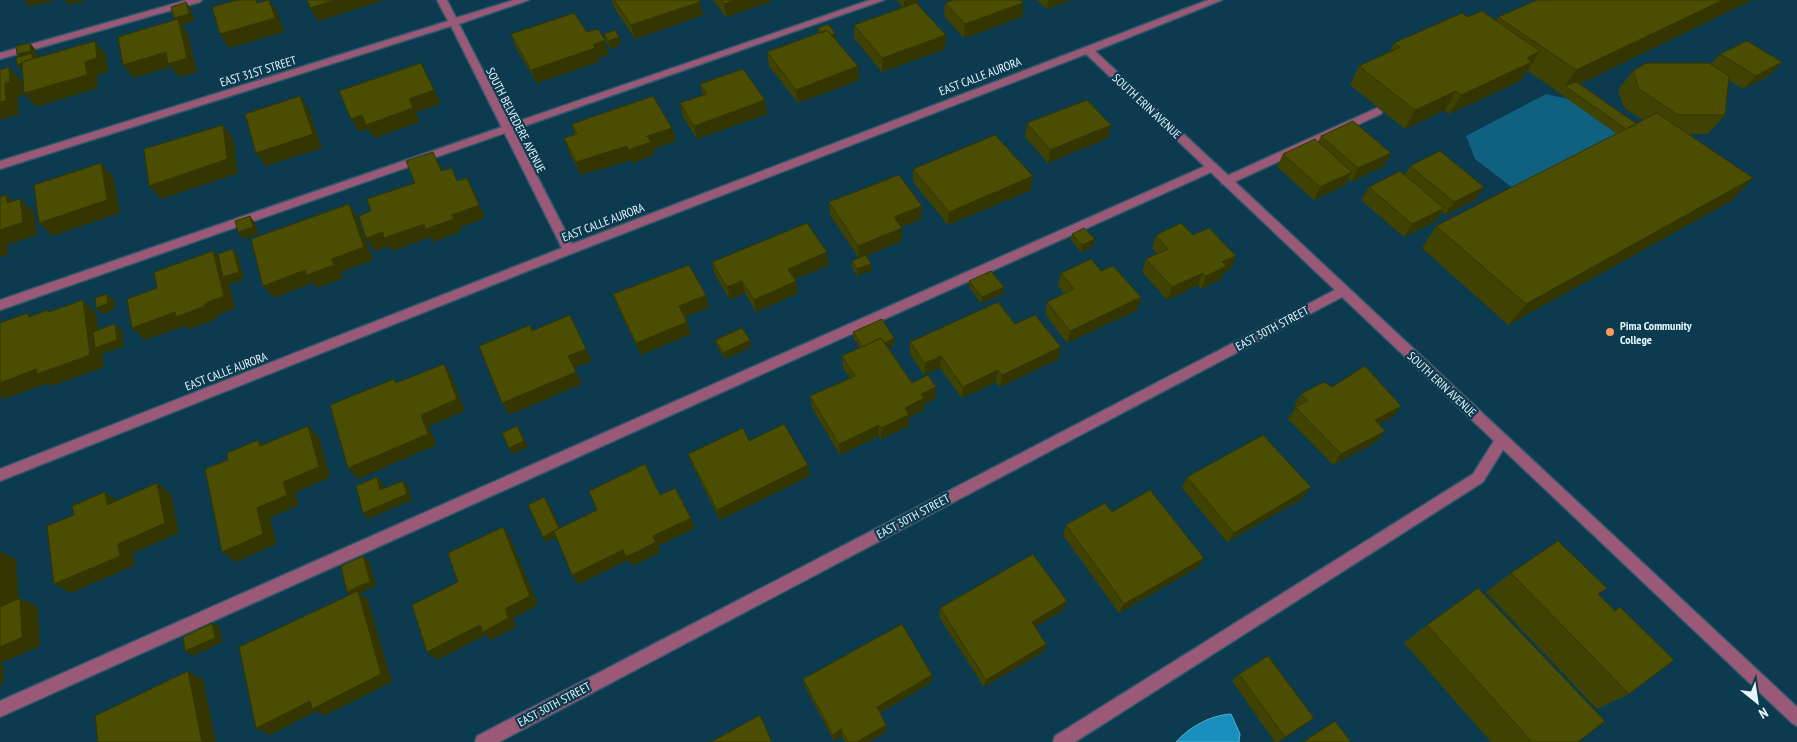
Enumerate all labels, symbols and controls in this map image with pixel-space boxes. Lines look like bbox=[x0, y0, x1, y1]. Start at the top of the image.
street label: EAST 31ST STREET bbox=[218, 52, 299, 90]
street label: EAST CALLE AURORA bbox=[937, 53, 1023, 99]
street label: SOUTH BELVEDERE AVENUE bbox=[483, 65, 549, 175]
street label: SOUTH ERIN AVENUE bbox=[1110, 70, 1184, 142]
street label: EAST CALLE AURORA bbox=[560, 199, 646, 245]
street label: EAST 30TH STREET bbox=[1233, 302, 1312, 354]
place label: Pima Community College bbox=[1620, 318, 1692, 347]
marker: Pima Community College bbox=[1604, 326, 1616, 338]
street label: EAST CALLE AURORA bbox=[183, 348, 269, 394]
street label: SOUTH ERIN AVENUE bbox=[1405, 348, 1479, 420]
street label: EAST 30TH STREET bbox=[874, 490, 953, 542]
north arrow bbox=[1732, 677, 1782, 727]
street label: EAST 30TH STREET bbox=[515, 678, 594, 730]
text: N bbox=[1756, 704, 1771, 723]

